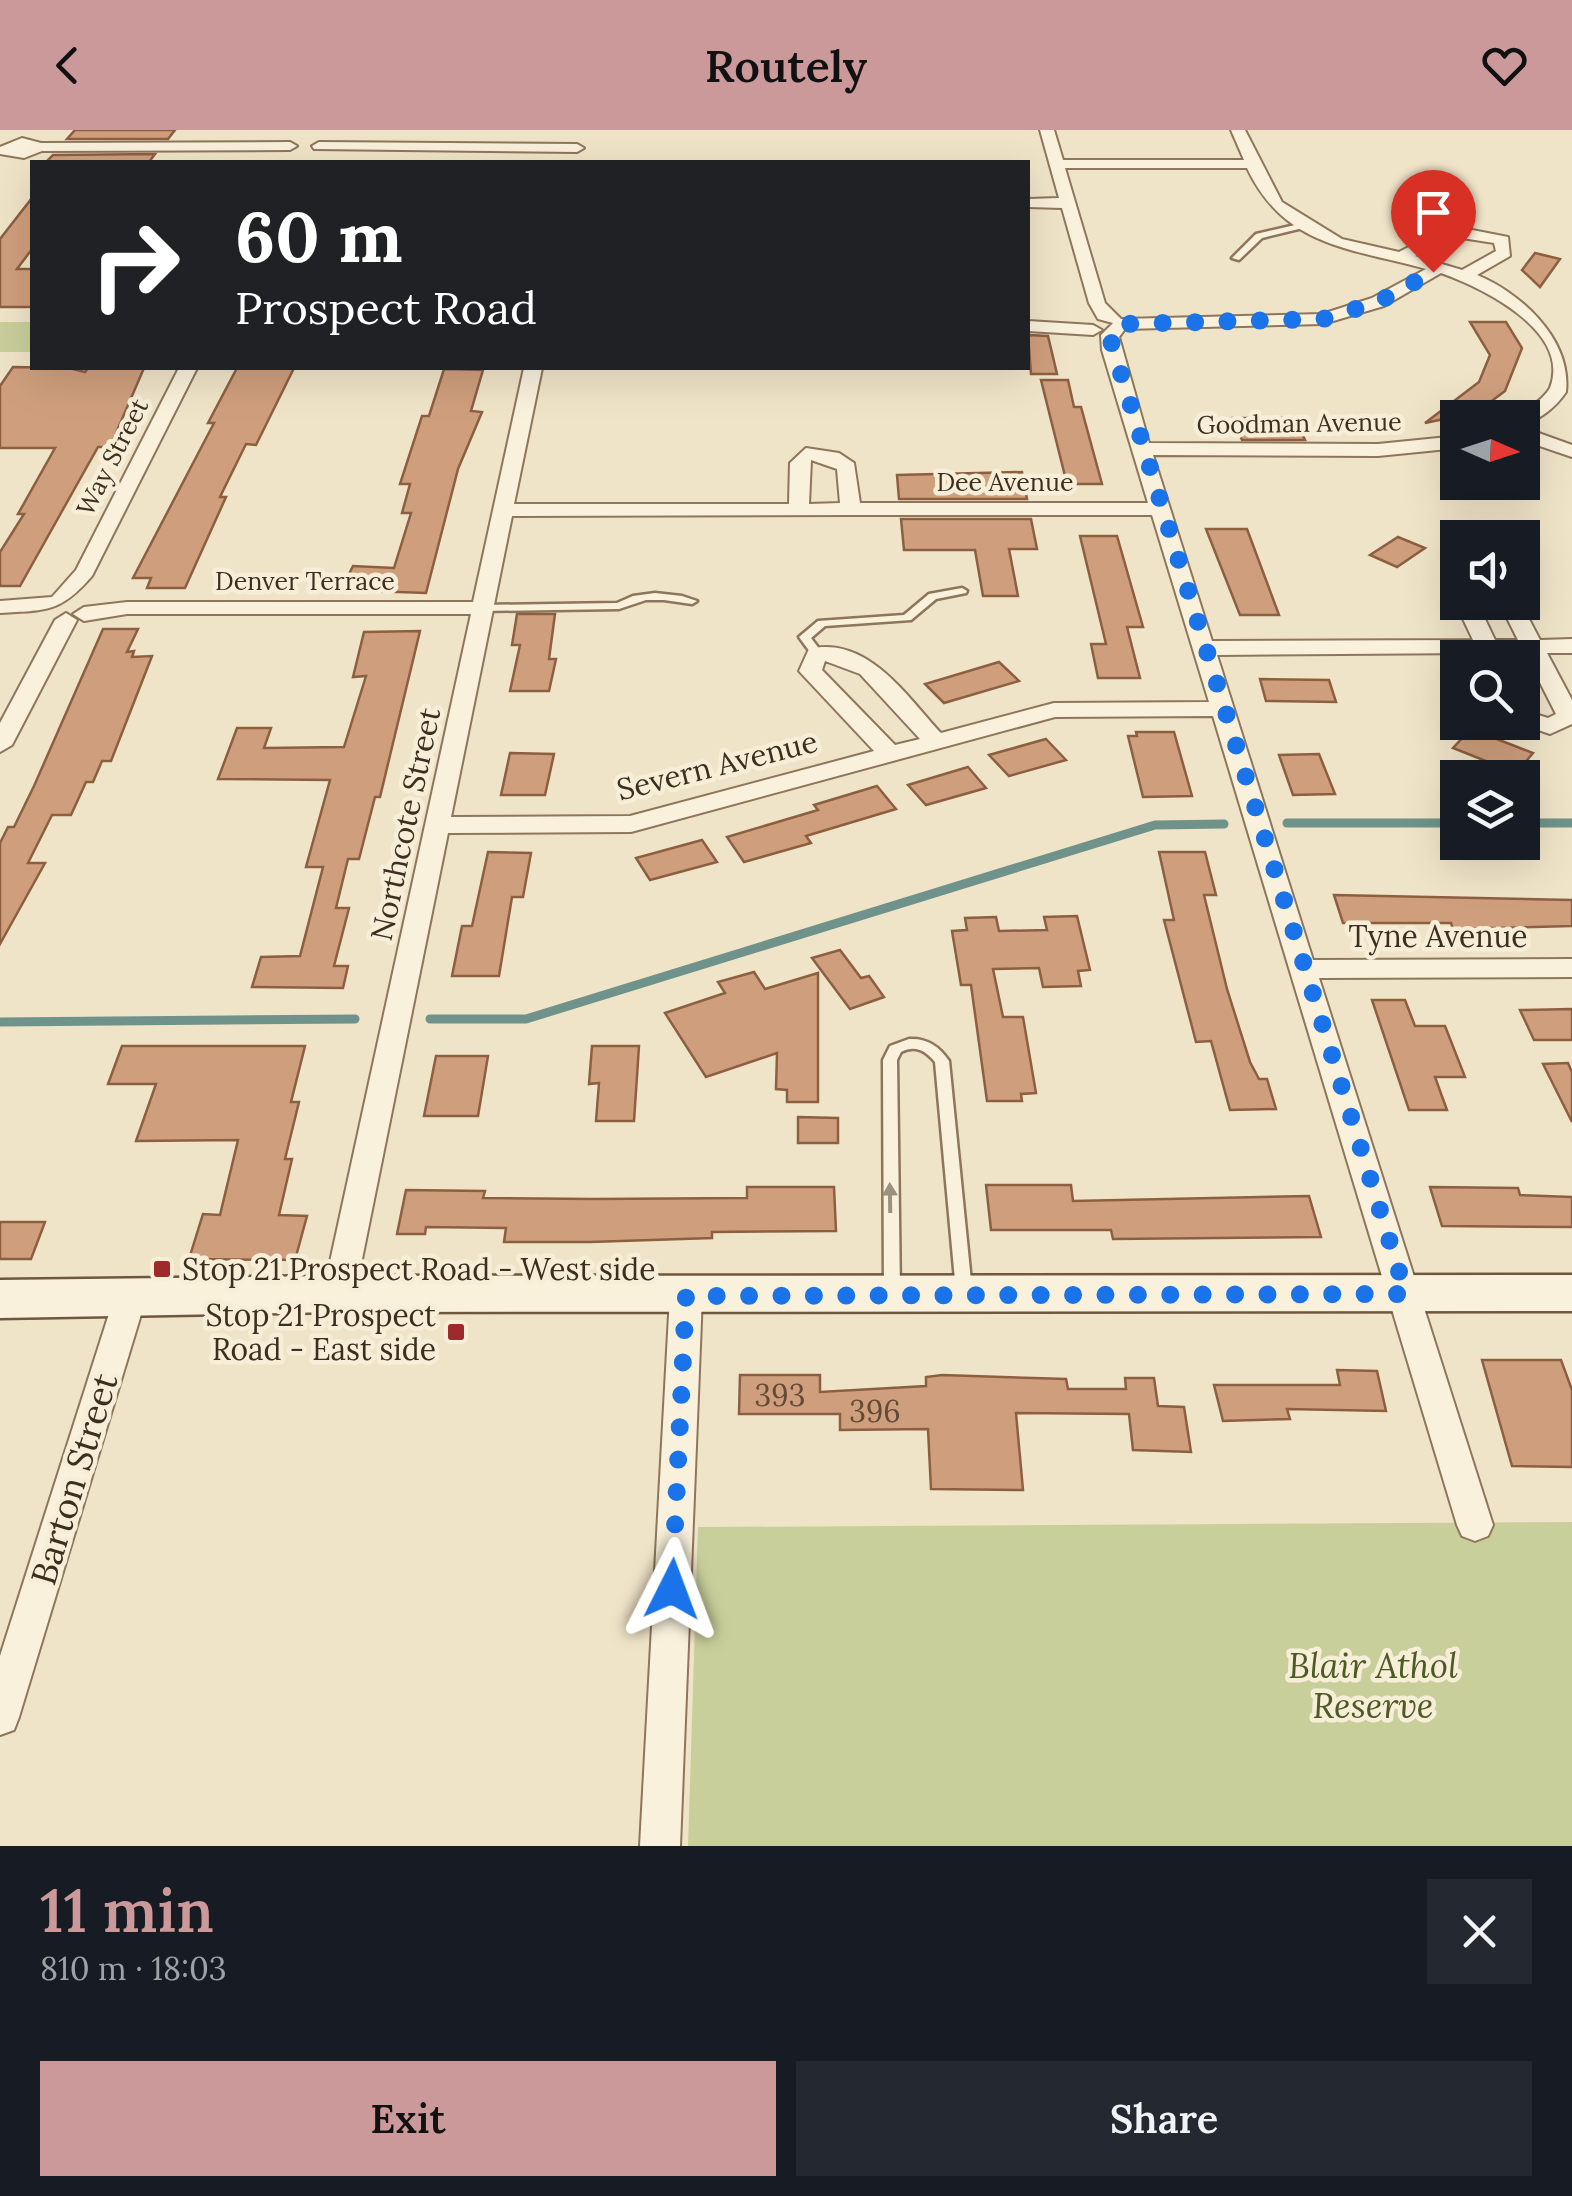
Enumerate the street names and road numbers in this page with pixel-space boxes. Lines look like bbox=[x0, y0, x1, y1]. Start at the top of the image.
street label: Way Street bbox=[69, 393, 155, 521]
street label: Goodman Avenue bbox=[1196, 405, 1402, 441]
street label: Dee Avenue bbox=[936, 466, 1074, 498]
street label: Denver Terrace bbox=[215, 565, 395, 597]
street label: Northcote Street bbox=[362, 704, 448, 944]
street label: Severn Avenue bbox=[613, 722, 821, 808]
street label: Tyne Avenue bbox=[1348, 917, 1528, 956]
street label: Barton Street bbox=[20, 1367, 128, 1590]

